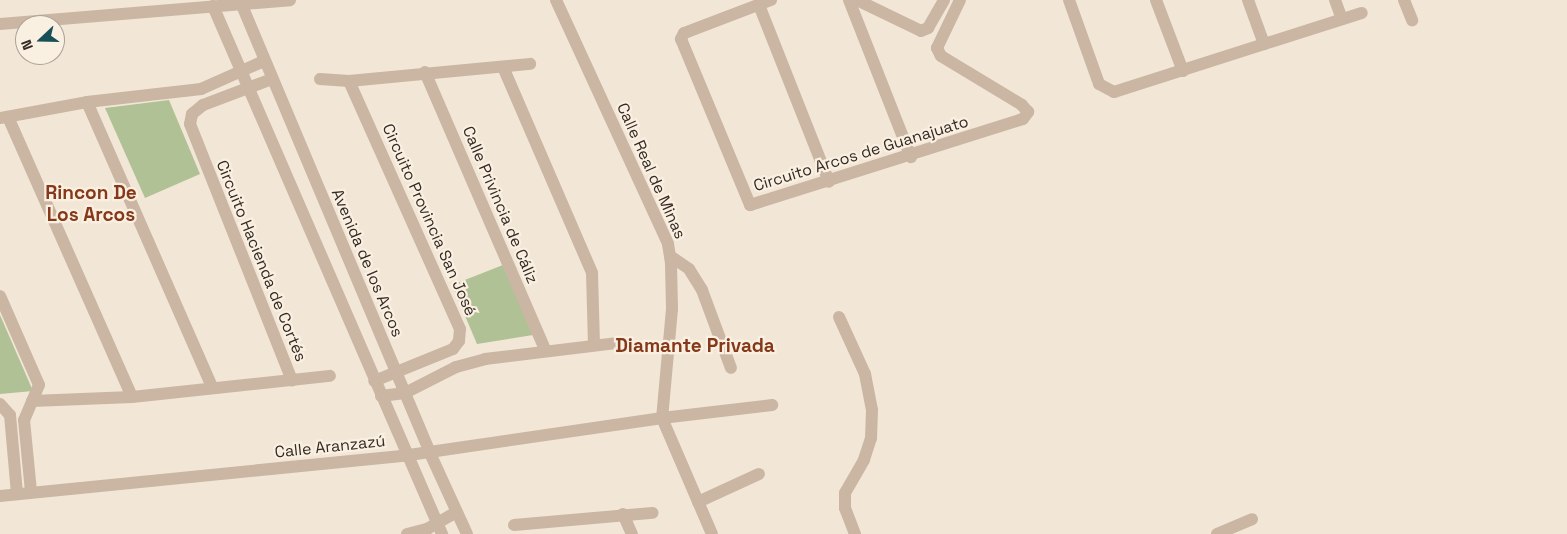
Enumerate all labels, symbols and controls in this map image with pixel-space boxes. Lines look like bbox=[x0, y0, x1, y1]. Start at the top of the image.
north arrow bbox=[15, 15, 65, 65]
text: N bbox=[17, 37, 37, 53]
street label: Calle Real de Minas bbox=[612, 100, 690, 242]
street label: Circuito Arcos de Guanajuato bbox=[751, 112, 971, 196]
street label: Circuito Provincia San José bbox=[378, 121, 480, 319]
street label: Calle Privincia de Cáliz bbox=[458, 123, 542, 287]
street label: Circuito Hacienda de Cortés bbox=[212, 158, 310, 364]
district label: Rincon De Los Arcos bbox=[45, 182, 137, 226]
street label: Avenida de los Arcos bbox=[327, 186, 407, 340]
district label: Diamante Privada bbox=[615, 335, 775, 357]
street label: Calle Aranzazú bbox=[274, 432, 386, 462]

